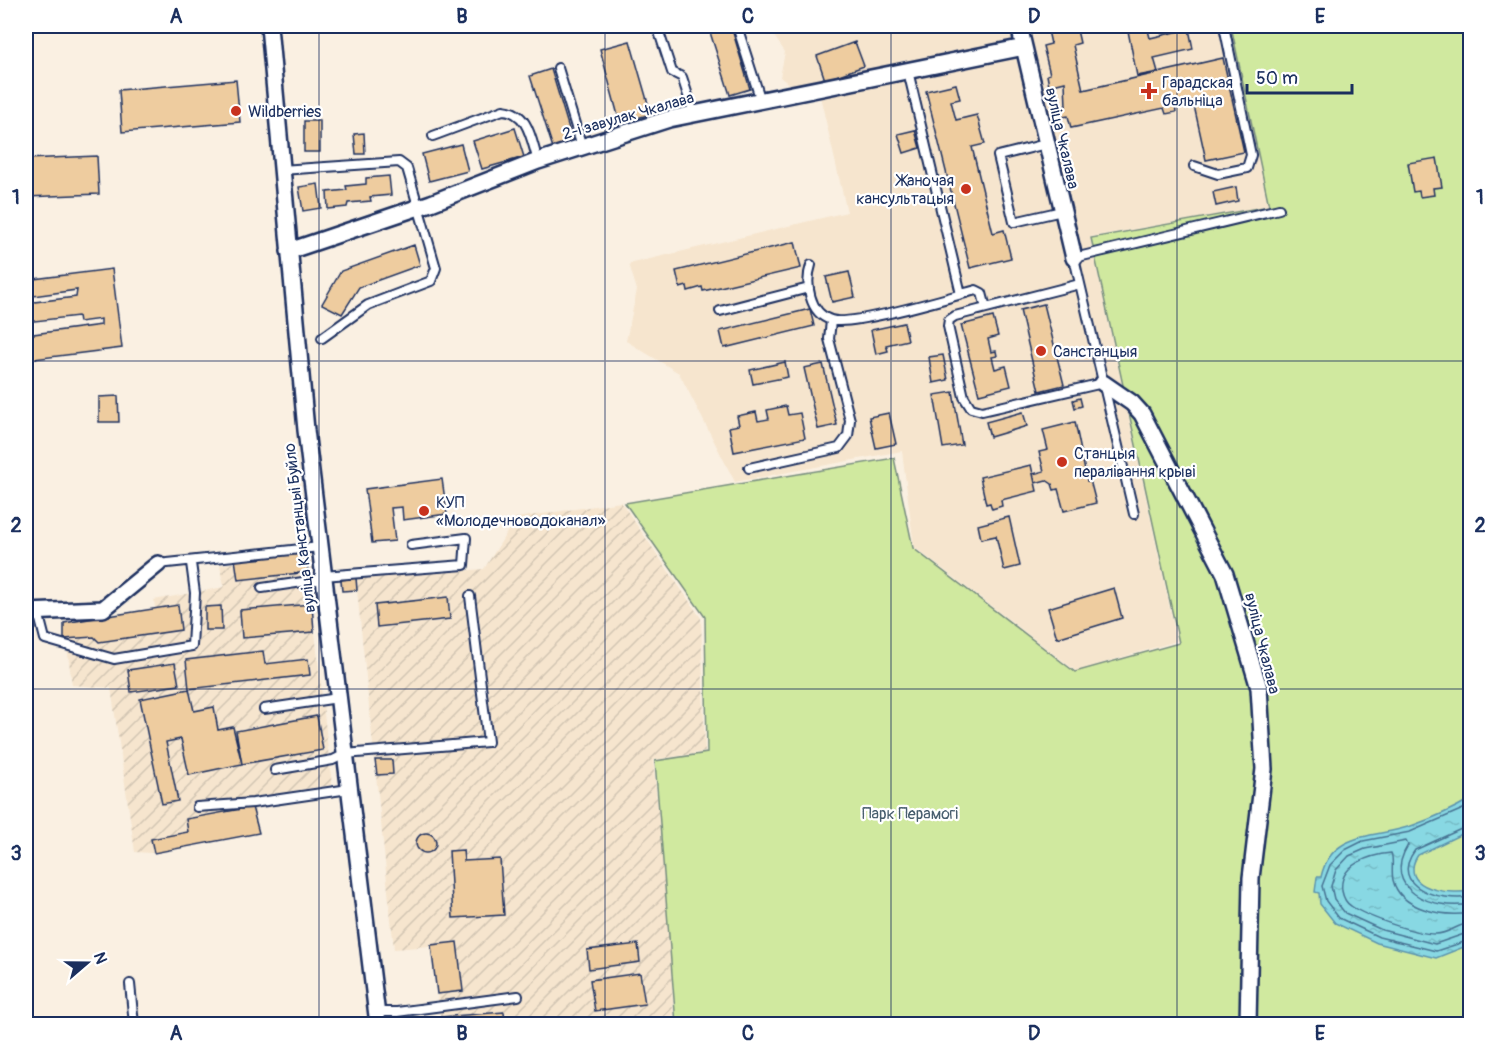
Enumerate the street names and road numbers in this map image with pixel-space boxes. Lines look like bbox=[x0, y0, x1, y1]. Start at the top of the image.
street label: вуліца Чкалава bbox=[1041, 86, 1083, 191]
street label: 2-і завулак Чкалава bbox=[560, 88, 696, 144]
street label: вуліца Канстанцыі Буйло bbox=[280, 442, 320, 614]
street label: вуліца Чкалава bbox=[1240, 591, 1284, 696]

